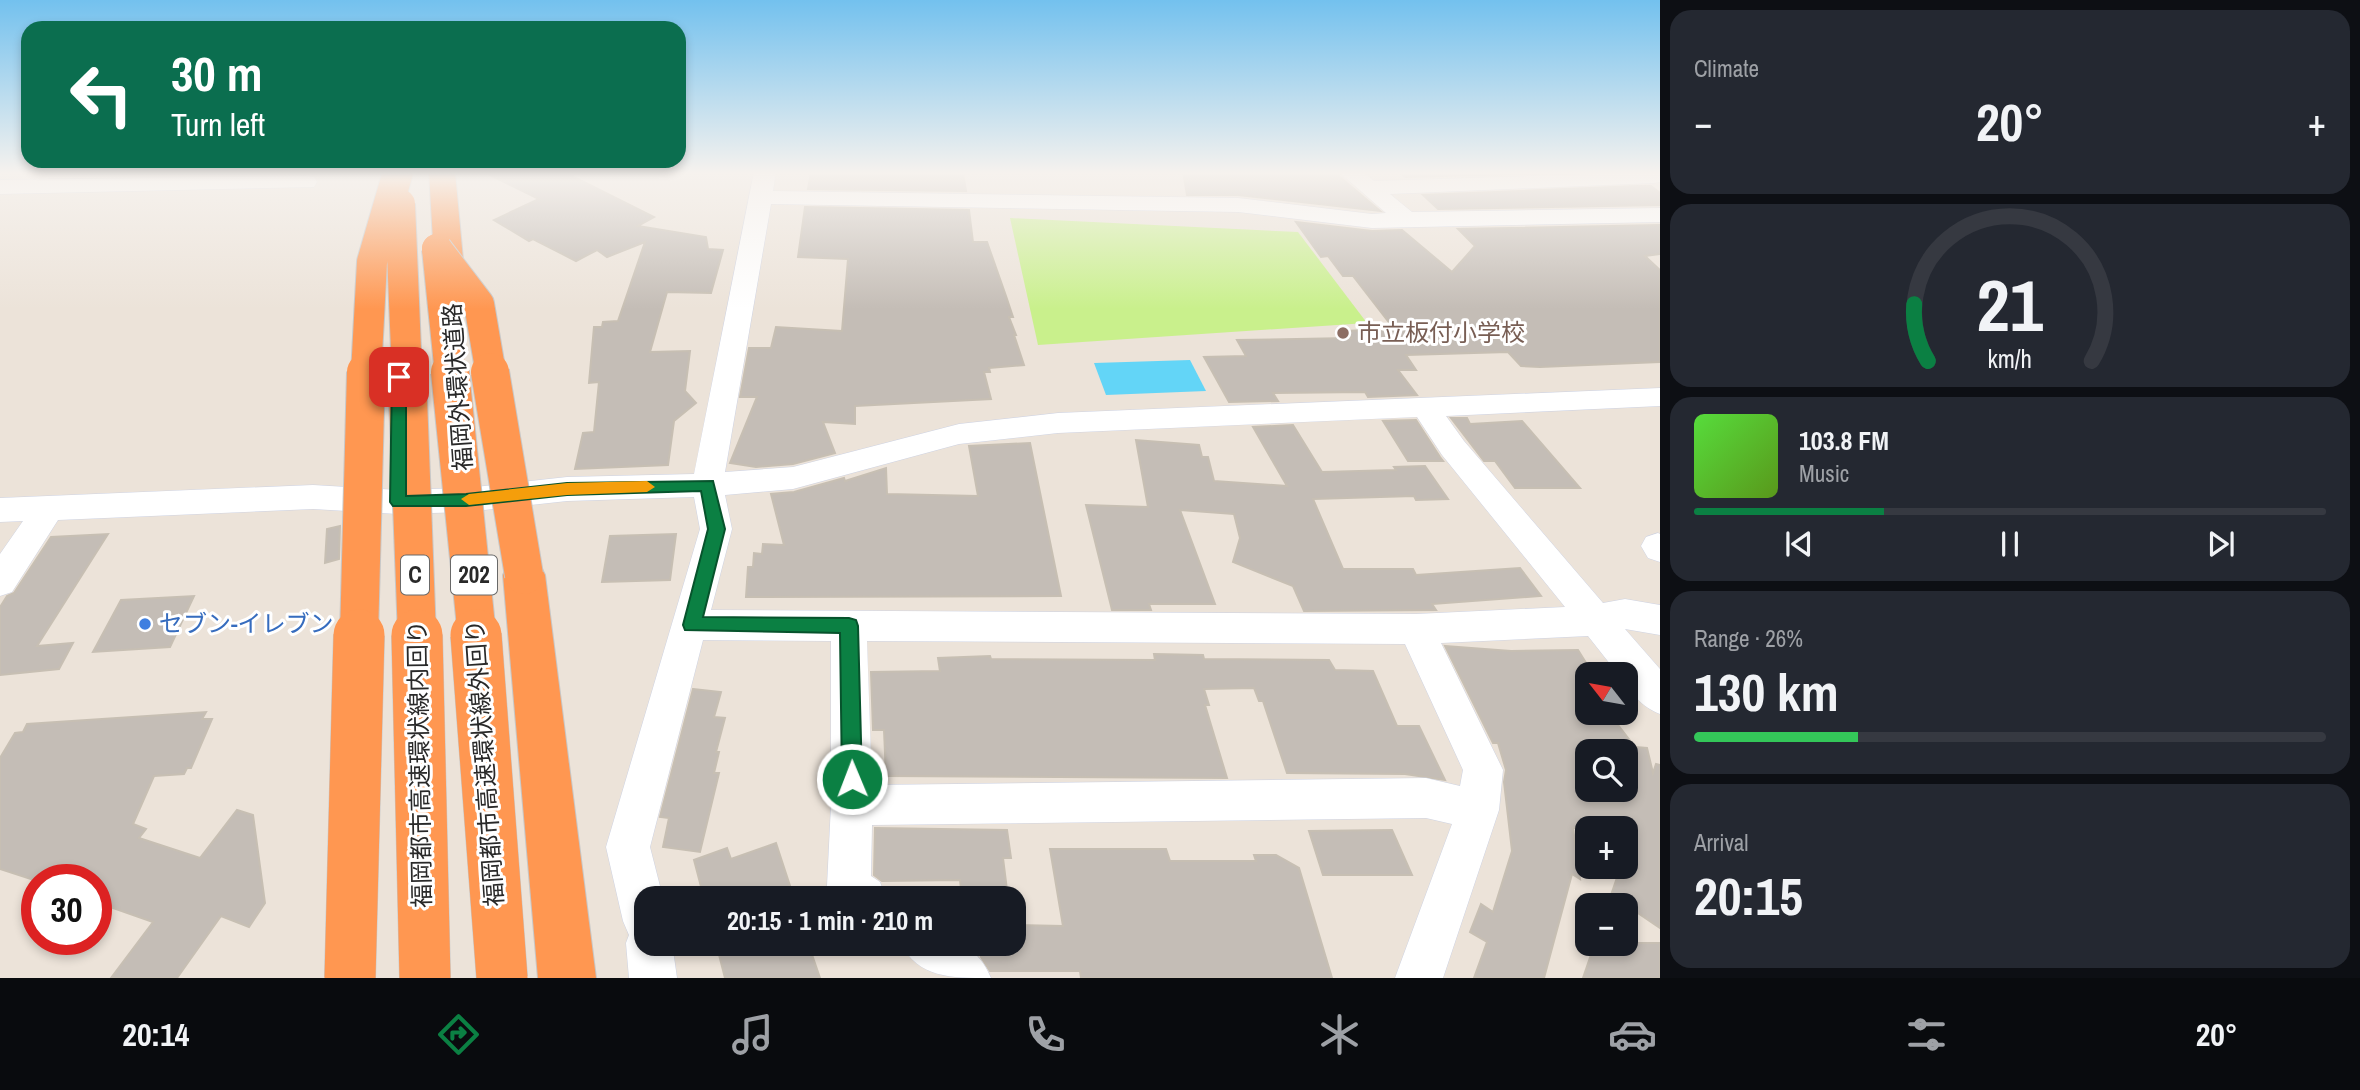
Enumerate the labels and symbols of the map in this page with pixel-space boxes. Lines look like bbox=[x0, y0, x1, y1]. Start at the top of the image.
street label: 福岡外環状道路 bbox=[435, 302, 479, 472]
place label: 市立板付小学校 bbox=[1357, 316, 1525, 348]
marker: 市立板付小学校 bbox=[1335, 325, 1351, 341]
pin bbox=[369, 347, 429, 407]
road number: C bbox=[401, 555, 429, 594]
road number: 202 bbox=[451, 555, 497, 594]
place label: セブン-イレブン bbox=[159, 607, 334, 639]
marker: セブン-イレブン bbox=[137, 616, 153, 632]
street label: 福岡都市高速環状線外回り bbox=[458, 618, 510, 908]
street label: 福岡都市高速環状線内回り bbox=[400, 620, 438, 908]
north arrow bbox=[1575, 662, 1638, 724]
position arrow bbox=[815, 742, 889, 816]
speed limit sign: 30 bbox=[21, 864, 112, 955]

